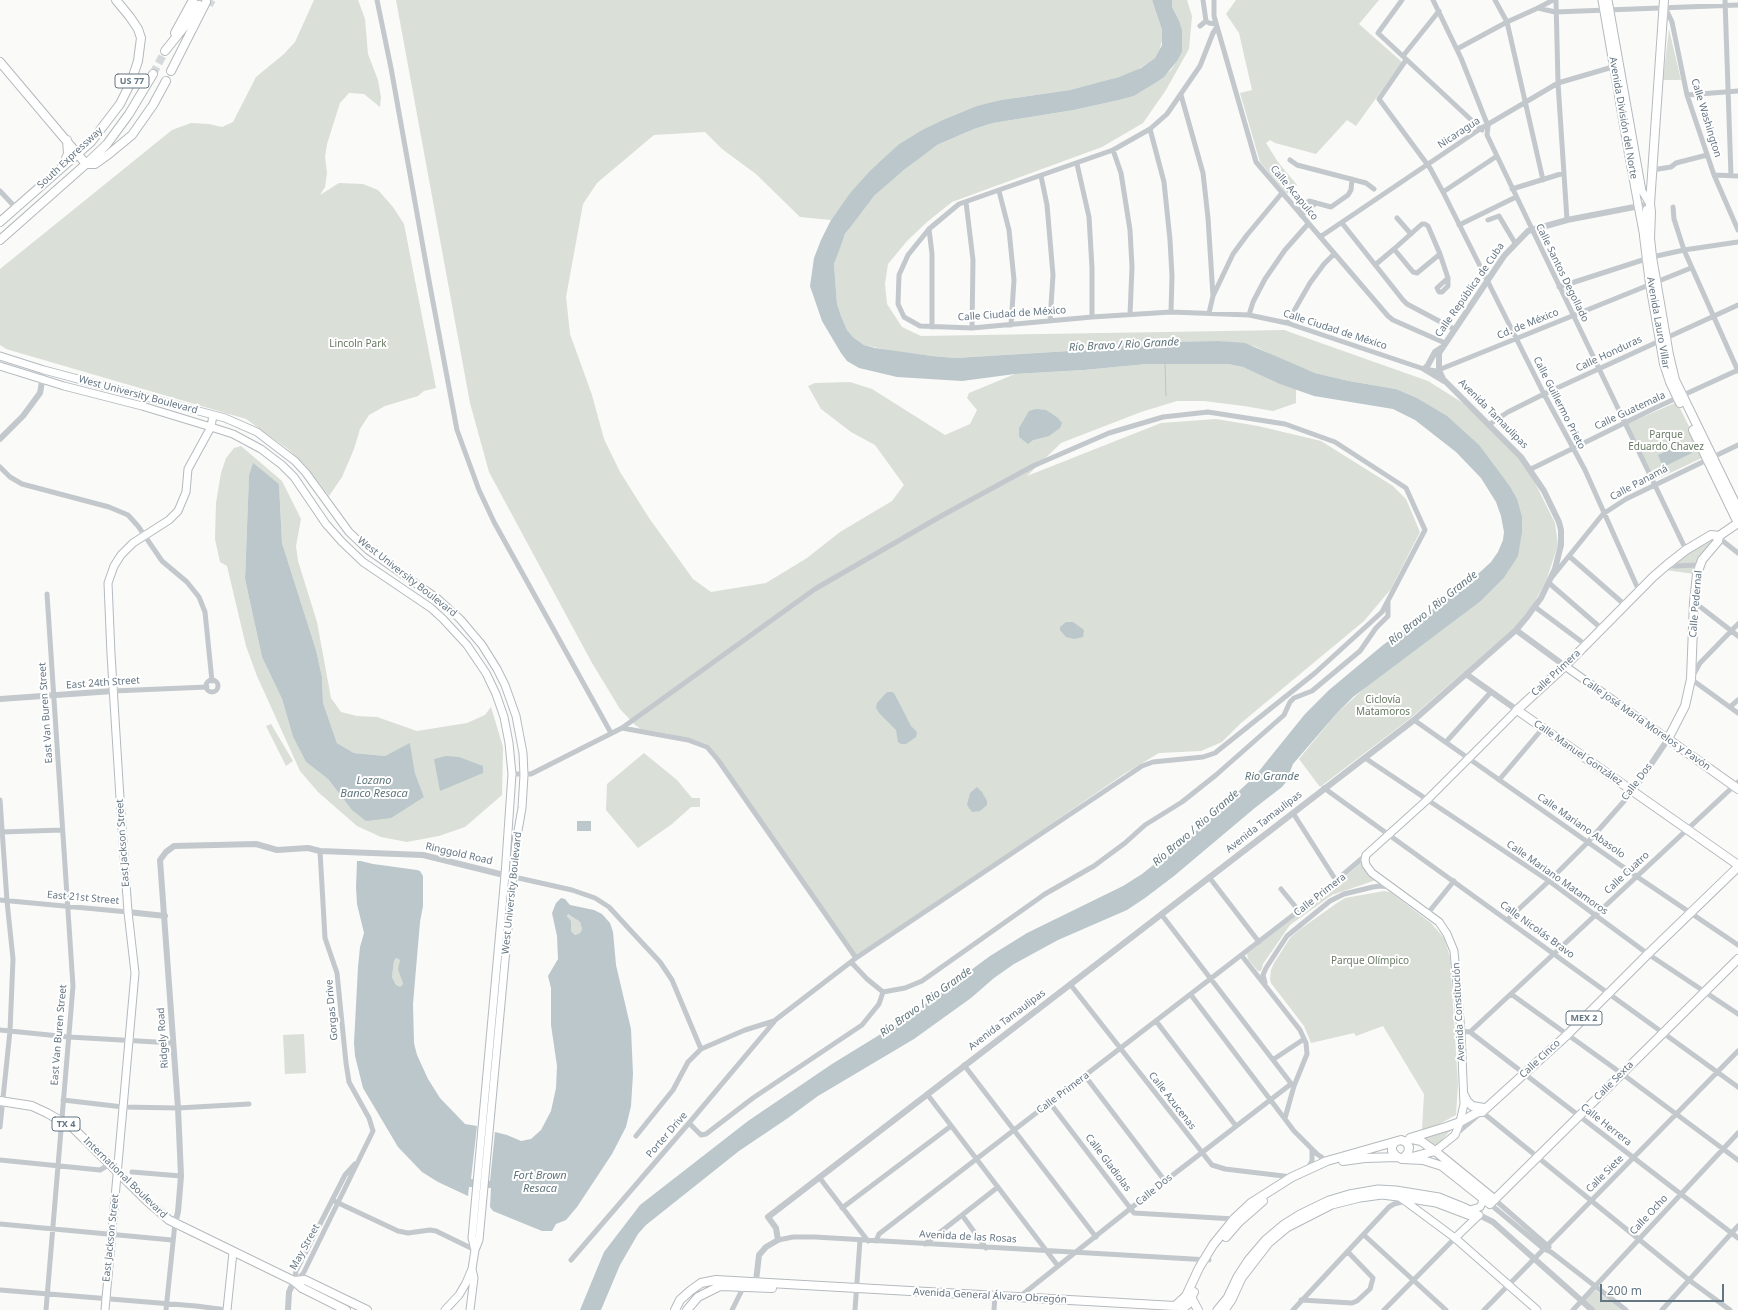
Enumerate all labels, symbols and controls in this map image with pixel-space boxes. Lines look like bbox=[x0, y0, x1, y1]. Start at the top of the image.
street label: Avenida División del Norte bbox=[1606, 56, 1640, 180]
road number: US 77 bbox=[115, 74, 149, 88]
street label: Calle Washington bbox=[1688, 77, 1724, 159]
street label: Nicaragua bbox=[1436, 115, 1482, 151]
street label: South Expressway bbox=[35, 125, 105, 191]
street label: Calle Acapulco bbox=[1268, 163, 1320, 223]
street label: Calle Santos Degollado bbox=[1533, 222, 1591, 324]
street label: Calle República de Cuba bbox=[1433, 240, 1507, 340]
street label: Avenida Lauro Villar bbox=[1644, 276, 1672, 370]
street label: Calle Ciudad de México bbox=[957, 304, 1067, 324]
street label: Cd. de México bbox=[1495, 306, 1561, 342]
street label: Calle Ciudad de México bbox=[1282, 308, 1388, 352]
street label: Calle Honduras bbox=[1574, 333, 1644, 375]
water label: Río Bravo / Rio Grande bbox=[1069, 336, 1179, 354]
park label: Lincoln Park bbox=[329, 338, 387, 350]
street label: Calle Guillermo Prieto bbox=[1530, 355, 1588, 451]
street label: West University Boulevard bbox=[77, 373, 199, 417]
street label: Avenida Tamaulipas bbox=[1456, 377, 1530, 451]
street label: Calle Guatemala bbox=[1593, 389, 1667, 433]
park label: Parque Eduardo Chavez bbox=[1628, 429, 1704, 452]
street label: Calle Panamá bbox=[1608, 463, 1670, 503]
street label: West University Boulevard bbox=[355, 534, 459, 620]
water label: Río Bravo / Rio Grande bbox=[1386, 568, 1480, 648]
street label: Calle Pedernal bbox=[1687, 570, 1705, 638]
street label: Calle Primera bbox=[1529, 647, 1583, 699]
street label: East Van Buren Street bbox=[36, 662, 56, 764]
street label: East 24th Street bbox=[66, 674, 140, 692]
street label: Calle José María Morelos y Pavón bbox=[1579, 675, 1713, 773]
park label: Ciclovía Matamoros bbox=[1356, 694, 1410, 718]
street label: Calle Manuel González bbox=[1531, 718, 1625, 788]
street label: Calle Dos bbox=[1619, 761, 1655, 803]
water label: Rio Grande bbox=[1245, 770, 1299, 784]
water label: Lozano Banco Resaca bbox=[340, 774, 408, 800]
water label: Río Bravo / Rio Grande bbox=[1150, 787, 1242, 869]
street label: Avenida Tamaulipas bbox=[1223, 789, 1305, 855]
street label: Calle Mariano Abasolo bbox=[1535, 791, 1627, 861]
street label: East Jackson Street bbox=[114, 799, 132, 887]
street label: West University Boulevard bbox=[500, 831, 524, 955]
street label: Calle Mariano Matamoros bbox=[1504, 838, 1610, 918]
street label: Ringgold Road bbox=[424, 840, 494, 868]
street label: Calle Cuatro bbox=[1602, 849, 1652, 897]
street label: Calle Primera bbox=[1292, 871, 1348, 919]
street label: East 21st Street bbox=[46, 889, 120, 907]
street label: Calle Nicolás Bravo bbox=[1497, 899, 1577, 961]
park label: Parque Olímpico bbox=[1331, 955, 1409, 967]
street label: Avenida Constitución bbox=[1450, 962, 1468, 1062]
water label: Río Bravo / Rio Grande bbox=[877, 964, 975, 1040]
street label: Gorgas Drive bbox=[323, 979, 341, 1041]
street label: East Van Buren Street bbox=[49, 984, 69, 1086]
street label: Avenida Tamaulipas bbox=[966, 987, 1048, 1053]
street label: Ridgely Road bbox=[155, 1007, 171, 1069]
road number: MEX 2 bbox=[1566, 1011, 1602, 1025]
street label: Calle Cinco bbox=[1517, 1037, 1563, 1081]
street label: Calle Sexta bbox=[1592, 1059, 1636, 1103]
street label: Calle Primera bbox=[1034, 1069, 1092, 1117]
street label: Calle Azucenas bbox=[1146, 1070, 1198, 1132]
street label: Calle Herrera bbox=[1578, 1101, 1634, 1149]
street label: Porter Drive bbox=[644, 1110, 690, 1160]
road number: TX 4 bbox=[52, 1117, 80, 1131]
street label: Calle Gladiolas bbox=[1083, 1132, 1133, 1194]
street label: International Boulevard bbox=[81, 1135, 169, 1221]
street label: Calle Siete bbox=[1584, 1153, 1626, 1195]
water label: Fort Brown Resaca bbox=[513, 1169, 567, 1195]
street label: Calle Dos bbox=[1133, 1172, 1175, 1208]
street label: Calle Ocho bbox=[1628, 1193, 1670, 1237]
street label: East Jackson Street bbox=[100, 1194, 122, 1282]
street label: May Street bbox=[288, 1222, 322, 1272]
street label: Avenida de las Rosas bbox=[919, 1228, 1017, 1246]
scale bar bbox=[1602, 1276, 1726, 1302]
text: 200 m bbox=[1607, 1282, 1642, 1299]
street label: Avenida General Álvaro Obregón bbox=[913, 1286, 1067, 1306]

